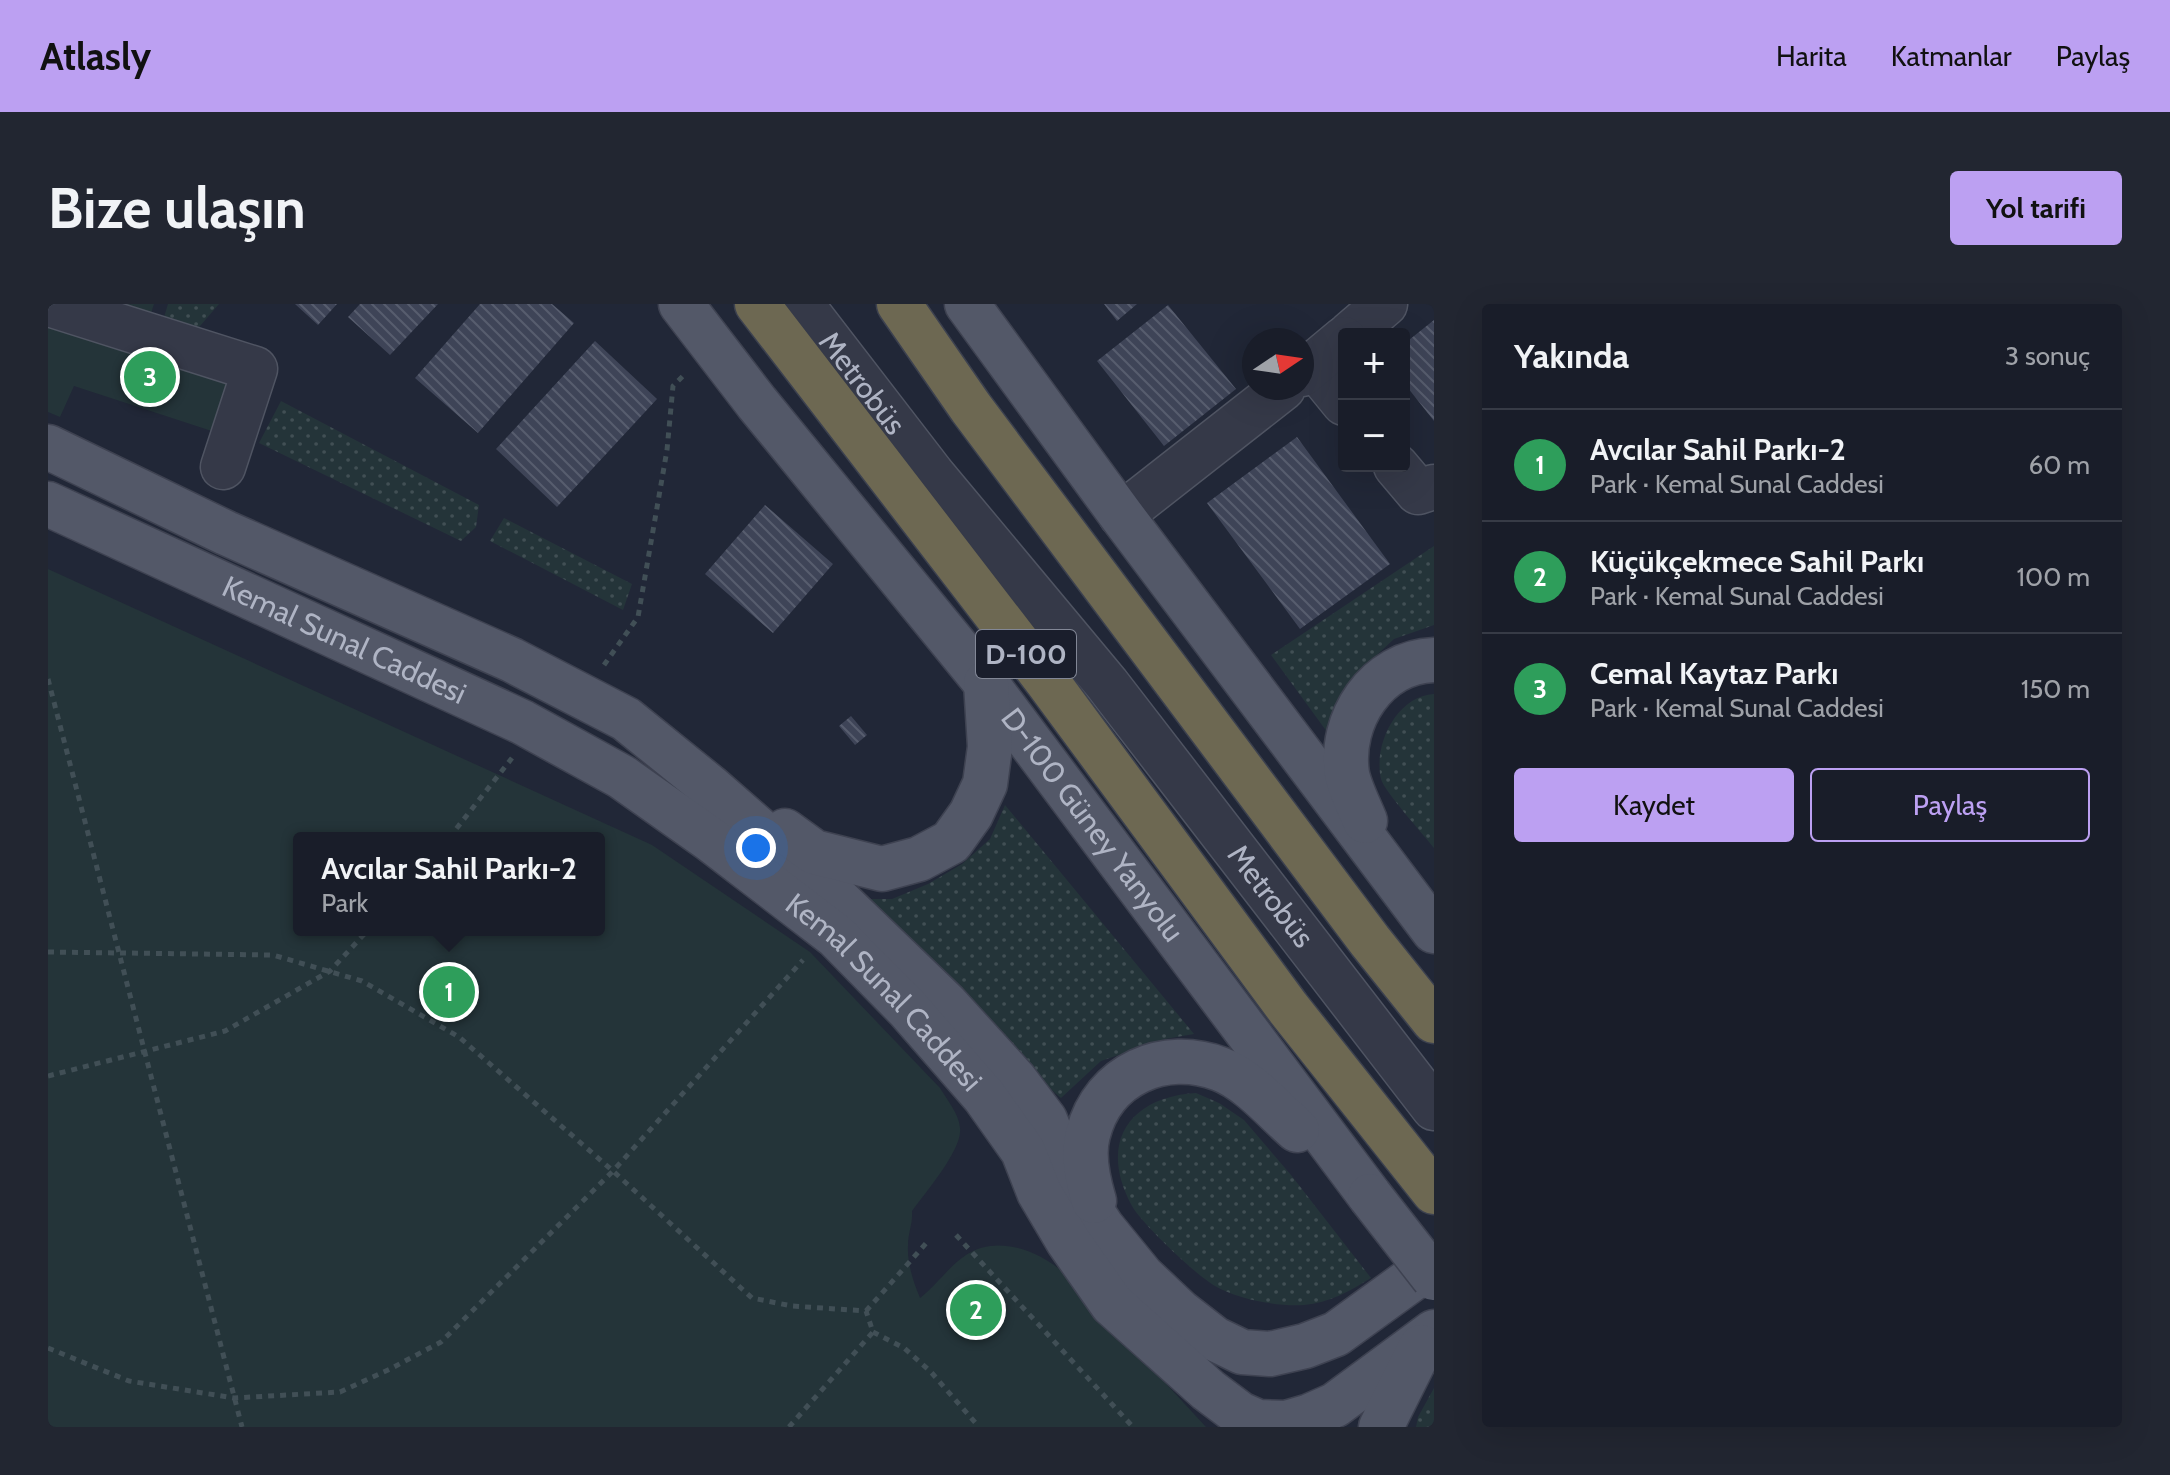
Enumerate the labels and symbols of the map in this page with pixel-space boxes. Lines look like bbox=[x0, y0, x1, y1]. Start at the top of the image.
street label: Metrobüs bbox=[811, 324, 914, 442]
north arrow bbox=[1242, 328, 1314, 400]
pin: 3 bbox=[124, 347, 176, 407]
street label: Kemal Sunal Caddesi bbox=[217, 568, 472, 712]
road number: D-100 bbox=[976, 630, 1076, 678]
street label: D-100 Güney Yanyolu bbox=[993, 701, 1192, 949]
your location bbox=[736, 828, 776, 868]
street label: Metrobüs bbox=[1220, 837, 1322, 955]
street label: Kemal Sunal Caddesi bbox=[778, 885, 990, 1099]
pin: 1 bbox=[423, 962, 475, 1022]
pin: 2 bbox=[950, 1280, 1002, 1340]

